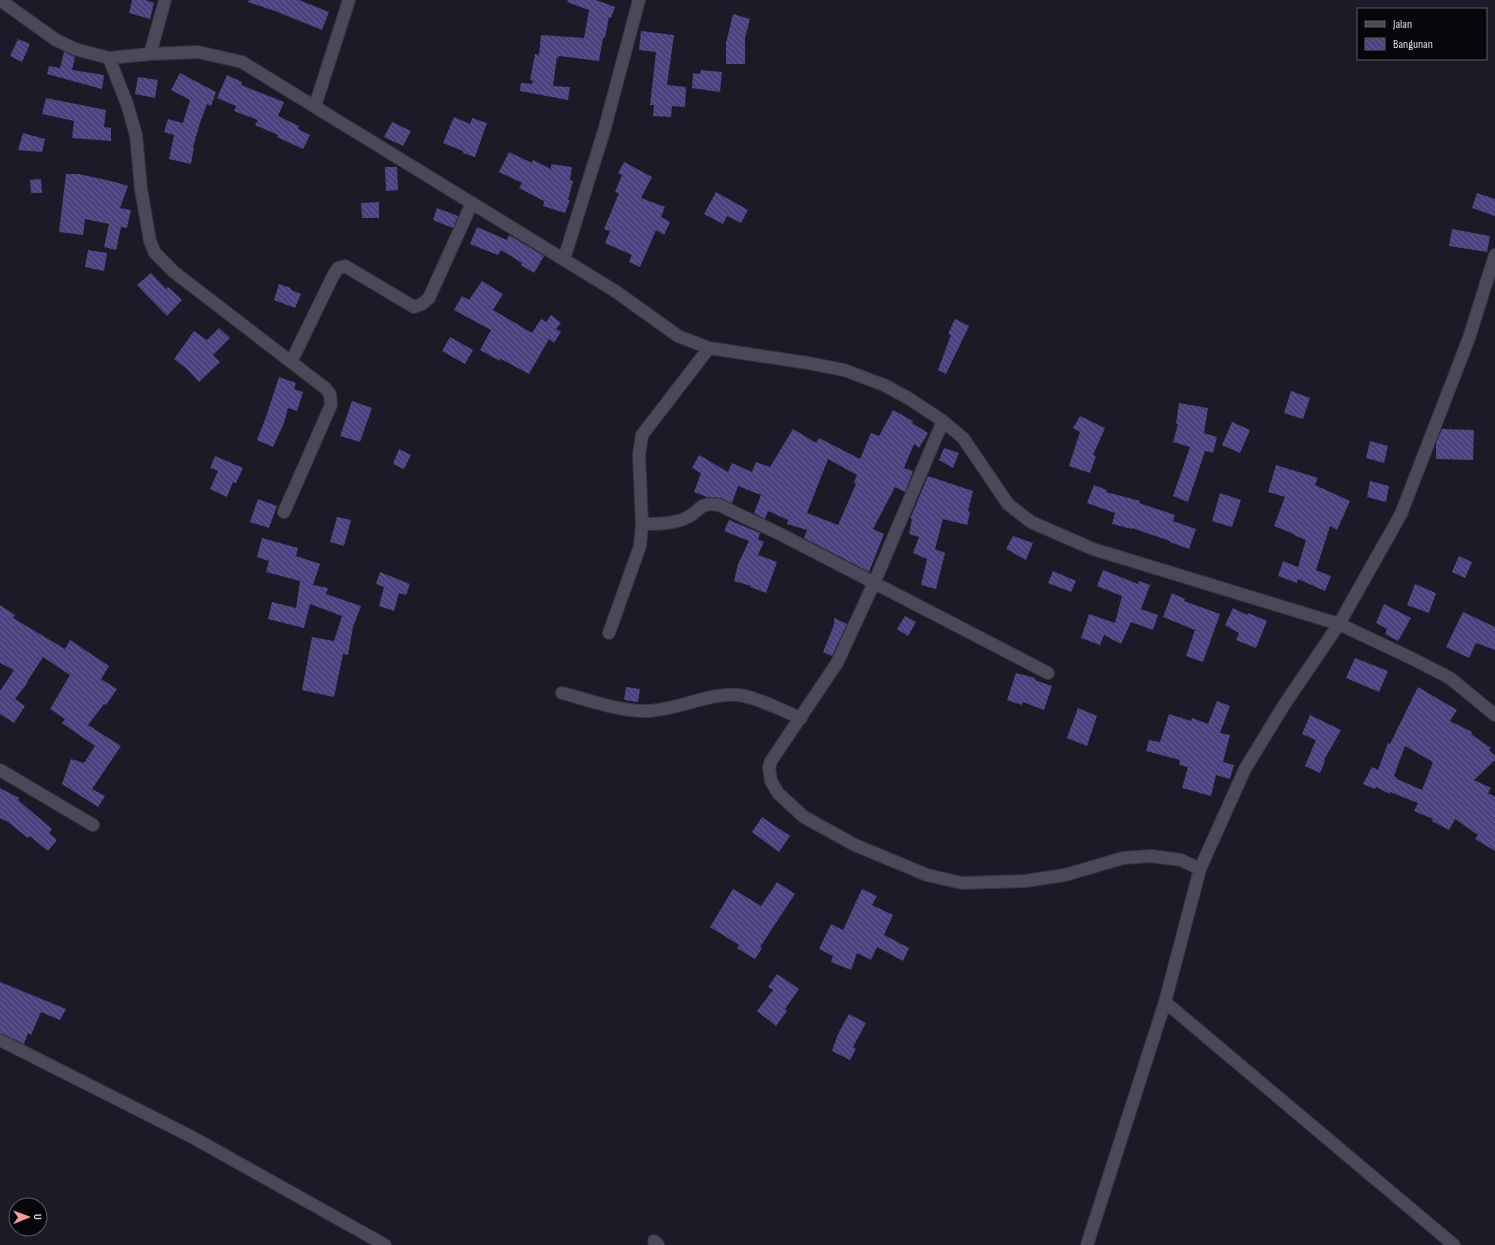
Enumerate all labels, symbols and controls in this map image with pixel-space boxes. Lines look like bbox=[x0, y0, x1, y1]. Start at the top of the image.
legend bbox=[1357, 8, 1487, 60]
text: Jalan bbox=[1392, 17, 1412, 32]
text: Bangunan bbox=[1393, 37, 1433, 52]
north arrow bbox=[8, 1197, 48, 1237]
text: U bbox=[31, 1214, 44, 1220]

